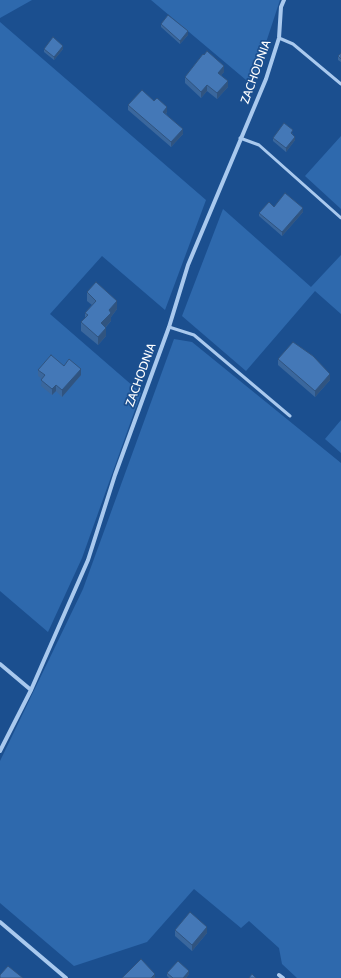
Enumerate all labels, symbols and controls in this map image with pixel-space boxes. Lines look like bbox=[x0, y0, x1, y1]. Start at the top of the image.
street label: ZACHODNIA bbox=[238, 38, 274, 106]
street label: ZACHODNIA bbox=[123, 341, 159, 409]

